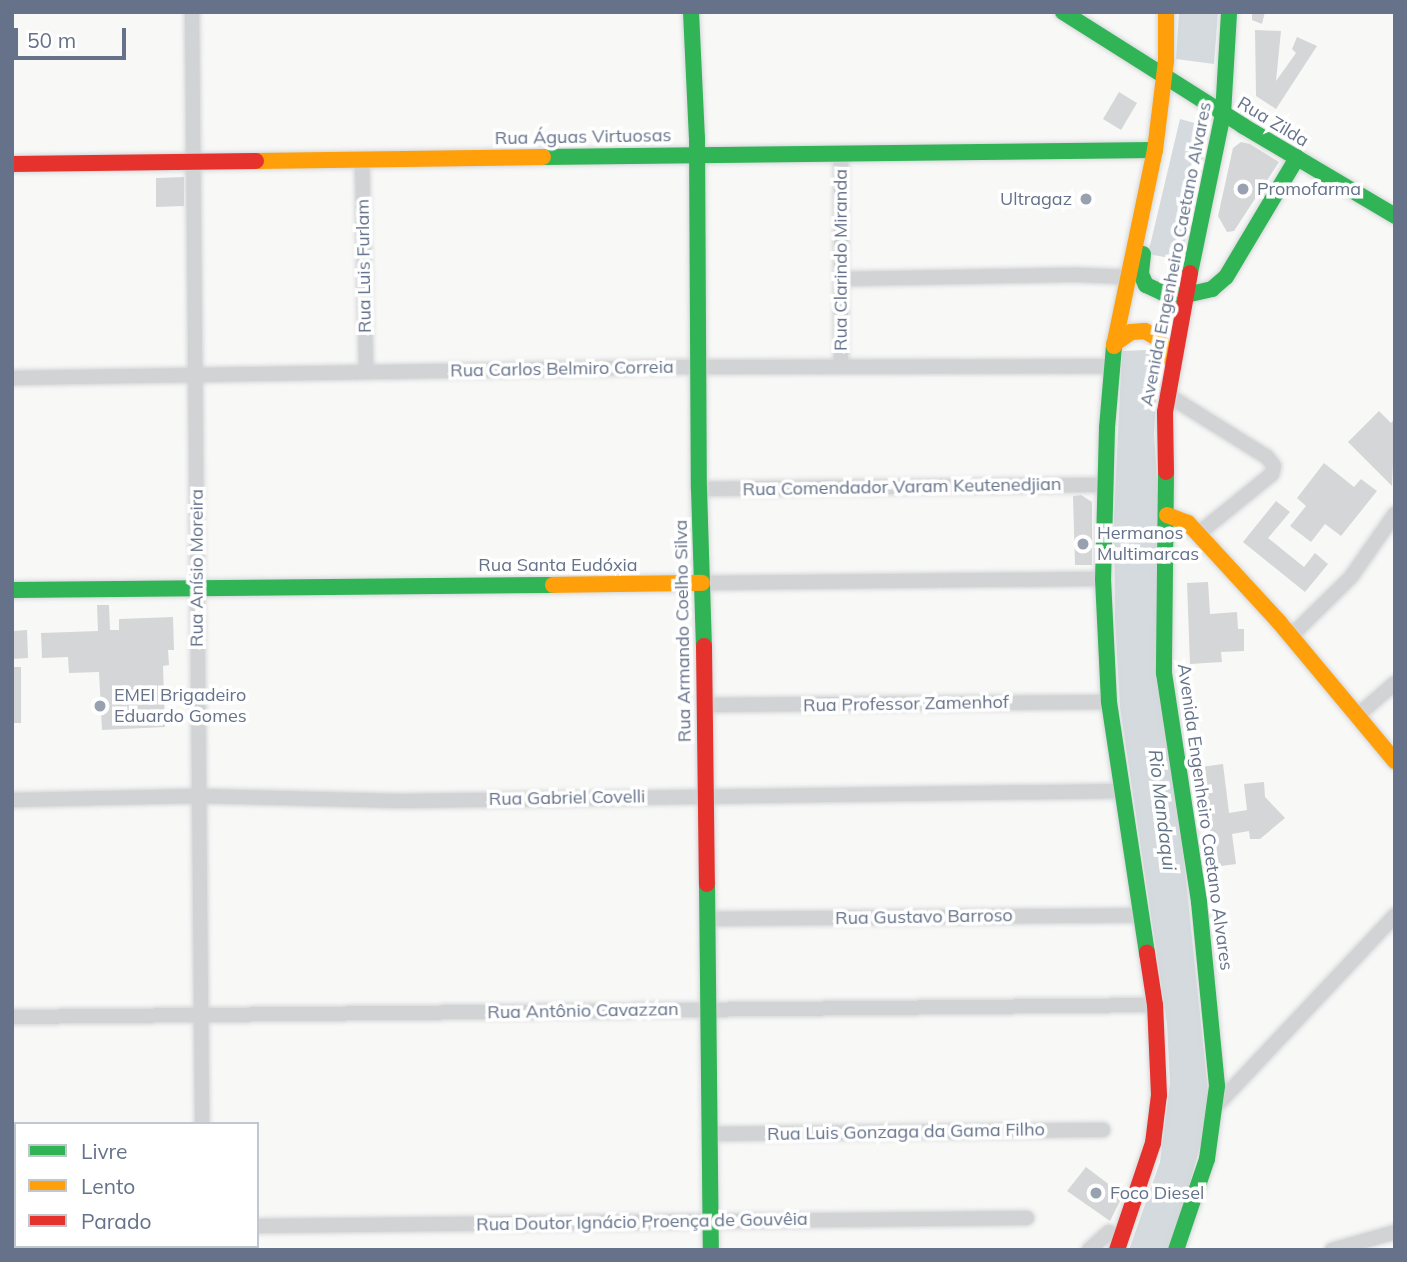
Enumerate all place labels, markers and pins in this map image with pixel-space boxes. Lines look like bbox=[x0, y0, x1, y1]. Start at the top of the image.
place label: Promofarma bbox=[1257, 178, 1361, 200]
marker: Promofarma bbox=[1235, 181, 1251, 197]
place label: Ultragaz bbox=[1000, 188, 1072, 210]
marker: Ultragaz bbox=[1078, 191, 1094, 207]
place label: Hermanos Multimarcas bbox=[1097, 523, 1199, 566]
marker: Hermanos Multimarcas bbox=[1075, 536, 1091, 552]
place label: EMEI Brigadeiro Eduardo Gomes bbox=[114, 685, 247, 728]
marker: EMEI Brigadeiro Eduardo Gomes bbox=[92, 698, 108, 714]
place label: Foco Diesel bbox=[1110, 1182, 1204, 1204]
marker: Foco Diesel bbox=[1088, 1185, 1104, 1201]

